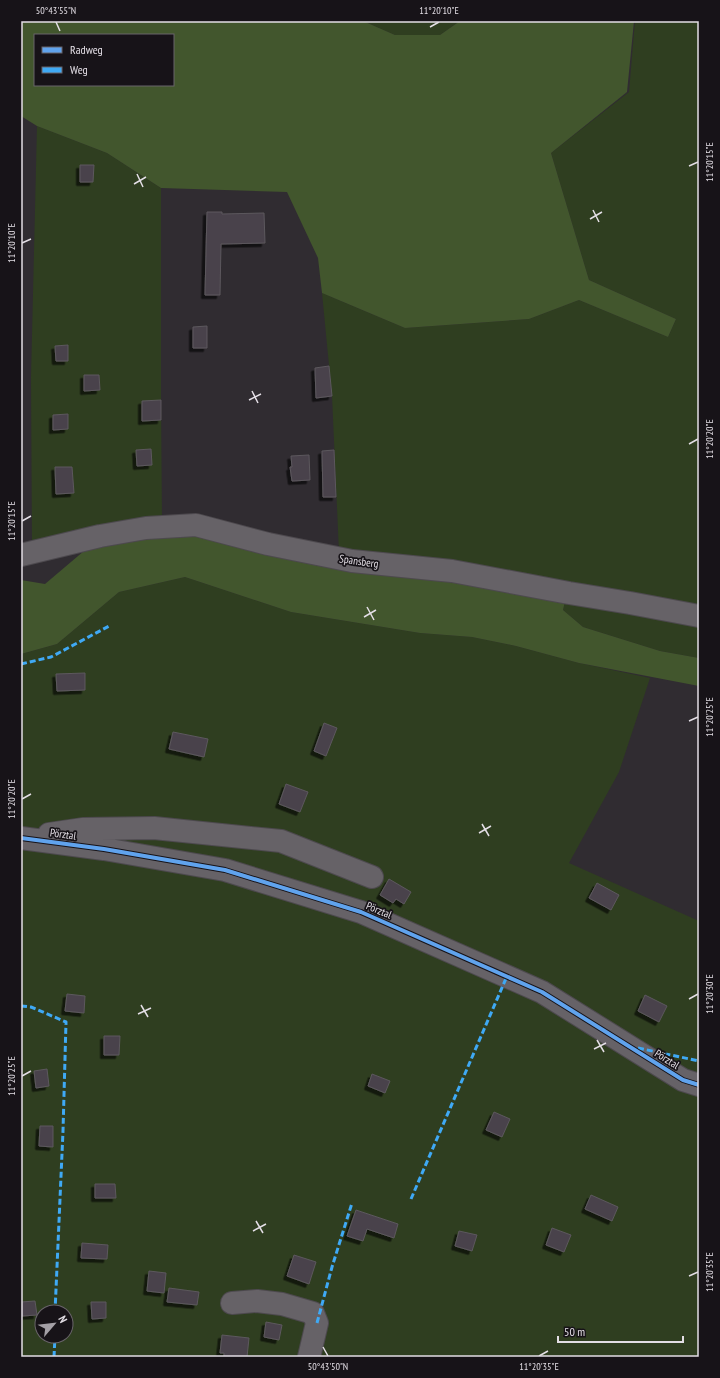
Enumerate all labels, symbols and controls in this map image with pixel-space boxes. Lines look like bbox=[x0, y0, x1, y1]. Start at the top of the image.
text: 50°43'55"N bbox=[36, 4, 76, 17]
text: 11°20'10"E bbox=[419, 4, 459, 17]
legend bbox=[34, 34, 174, 86]
text: Radweg bbox=[70, 42, 103, 57]
text: Weg bbox=[70, 62, 88, 77]
text: 11°20'15"E bbox=[703, 142, 716, 182]
text: 11°20'10"E bbox=[5, 223, 18, 263]
text: 11°20'20"E bbox=[703, 419, 716, 459]
text: 11°20'15"E bbox=[5, 501, 18, 541]
street label: Spansberg bbox=[338, 551, 380, 571]
text: 11°20'25"E bbox=[703, 697, 716, 737]
text: 11°20'20"E bbox=[5, 779, 18, 819]
street label: Pörztal bbox=[49, 825, 77, 843]
street label: Pörztal bbox=[364, 898, 394, 922]
text: 11°20'30"E bbox=[703, 974, 716, 1014]
street label: Pörztal bbox=[652, 1046, 682, 1072]
text: 11°20'25"E bbox=[5, 1056, 18, 1096]
text: 11°20'35"E bbox=[703, 1252, 716, 1292]
north arrow bbox=[34, 1304, 74, 1344]
text: N bbox=[55, 1313, 70, 1325]
scale bar bbox=[558, 1318, 683, 1344]
text: 50 m bbox=[564, 1324, 585, 1339]
text: 50°43'50"N bbox=[308, 1360, 348, 1373]
text: 11°20'35"E bbox=[519, 1360, 559, 1373]

